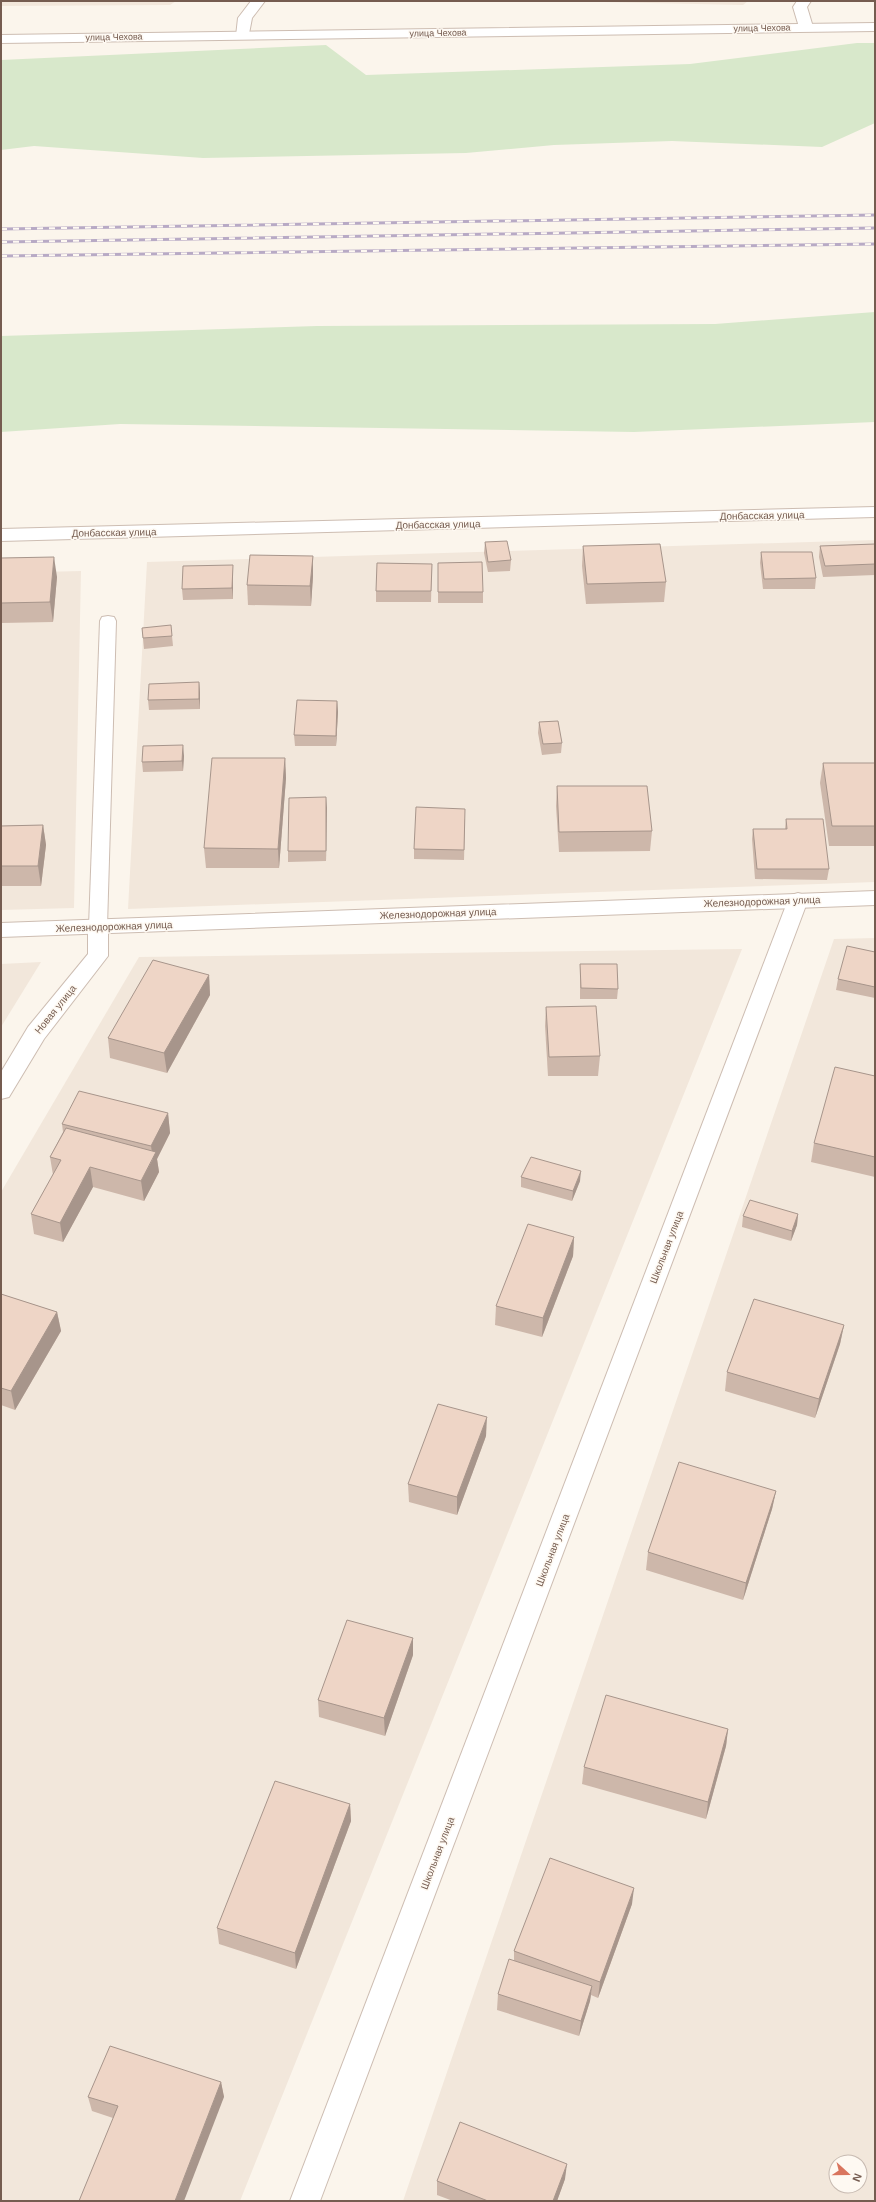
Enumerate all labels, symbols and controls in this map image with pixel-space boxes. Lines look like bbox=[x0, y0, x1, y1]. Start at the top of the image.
street label: улица Чехова bbox=[733, 23, 791, 33]
street label: улица Чехова bbox=[409, 28, 467, 38]
street label: улица Чехова bbox=[85, 32, 143, 42]
street label: Донбасская улица bbox=[719, 509, 805, 522]
street label: Донбасская улица bbox=[395, 518, 481, 531]
street label: Донбасская улица bbox=[71, 526, 157, 539]
street label: Железнодорожная улица bbox=[703, 894, 821, 909]
street label: Железнодорожная улица bbox=[379, 906, 497, 921]
street label: Железнодорожная улица bbox=[55, 919, 173, 934]
street label: Новая улица bbox=[32, 983, 79, 1036]
street label: Школьная улица bbox=[648, 1209, 686, 1285]
street label: Школьная улица bbox=[534, 1512, 572, 1588]
street label: Школьная улица bbox=[419, 1815, 457, 1891]
north arrow bbox=[828, 2154, 868, 2194]
text: N bbox=[850, 2172, 864, 2183]

